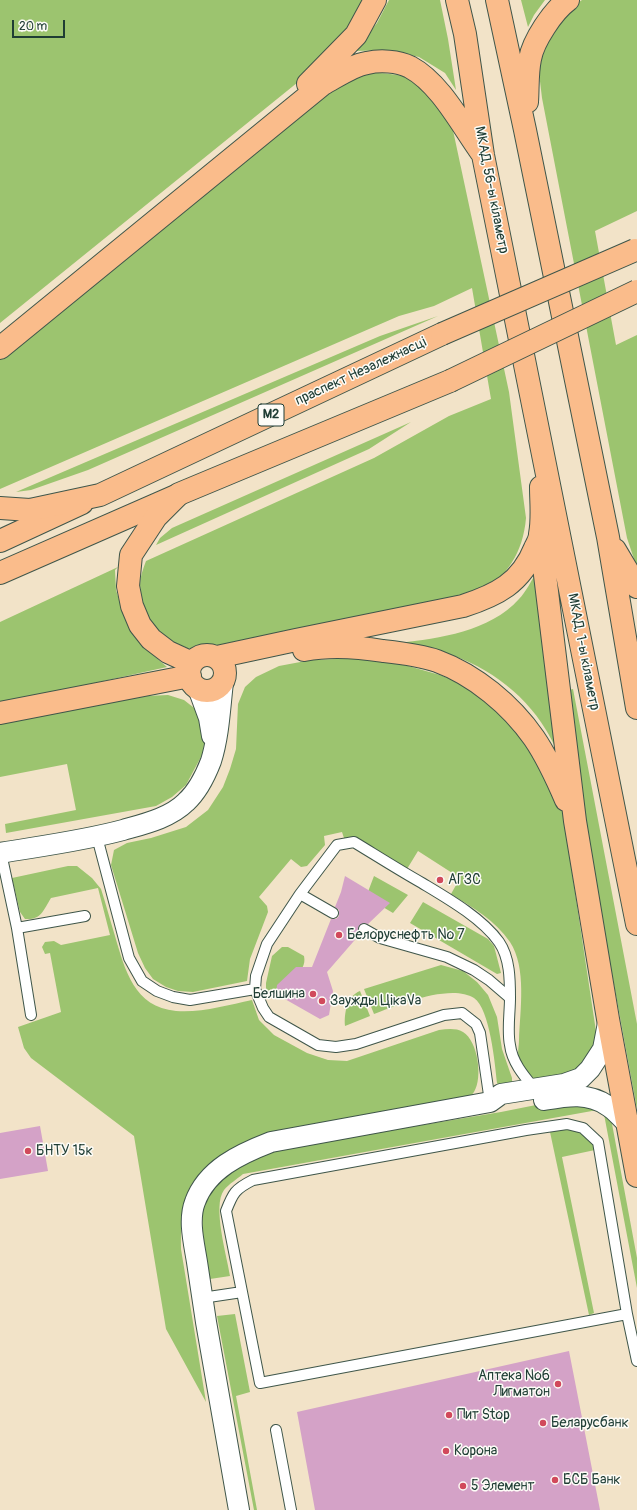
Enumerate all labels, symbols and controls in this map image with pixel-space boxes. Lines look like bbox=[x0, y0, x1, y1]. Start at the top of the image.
scale bar bbox=[14, 12, 67, 38]
text: 20 m bbox=[19, 19, 47, 34]
street label: МКАД, 56-ы кіламетр bbox=[470, 125, 512, 255]
street label: праспект Незалежнасці bbox=[293, 334, 429, 410]
road number: М2 bbox=[258, 404, 284, 426]
street label: МКАД, 1-ы кіламетр bbox=[563, 592, 603, 712]
place label: АГЗС bbox=[448, 872, 481, 888]
marker: АГЗС bbox=[435, 875, 445, 885]
place label: Белоруснефть № 7 bbox=[347, 927, 465, 943]
marker: Белоруснефть № 7 bbox=[334, 930, 344, 940]
place label: Белшина bbox=[253, 986, 305, 1002]
marker: Белшина bbox=[308, 989, 318, 999]
place label: Заужды ЦікаVа bbox=[330, 993, 421, 1009]
marker: Заужды ЦікаVа bbox=[317, 996, 327, 1006]
place label: БНТУ 15к bbox=[36, 1143, 93, 1159]
marker: БНТУ 15к bbox=[23, 1146, 33, 1156]
place label: Аптека №6 Лигматон bbox=[478, 1368, 550, 1400]
marker: Аптека №6 Лигматон bbox=[553, 1379, 563, 1389]
place label: Пит Stop bbox=[457, 1407, 510, 1423]
marker: Пит Stop bbox=[444, 1410, 454, 1420]
place label: Беларусбанк bbox=[551, 1415, 629, 1431]
marker: Беларусбанк bbox=[538, 1418, 548, 1428]
place label: Корона bbox=[454, 1443, 497, 1459]
marker: Корона bbox=[441, 1446, 451, 1456]
place label: БСБ Банк bbox=[563, 1472, 621, 1488]
marker: БСБ Банк bbox=[550, 1475, 560, 1485]
place label: 5 Элемент bbox=[471, 1478, 534, 1494]
marker: 5 Элемент bbox=[458, 1481, 468, 1491]

